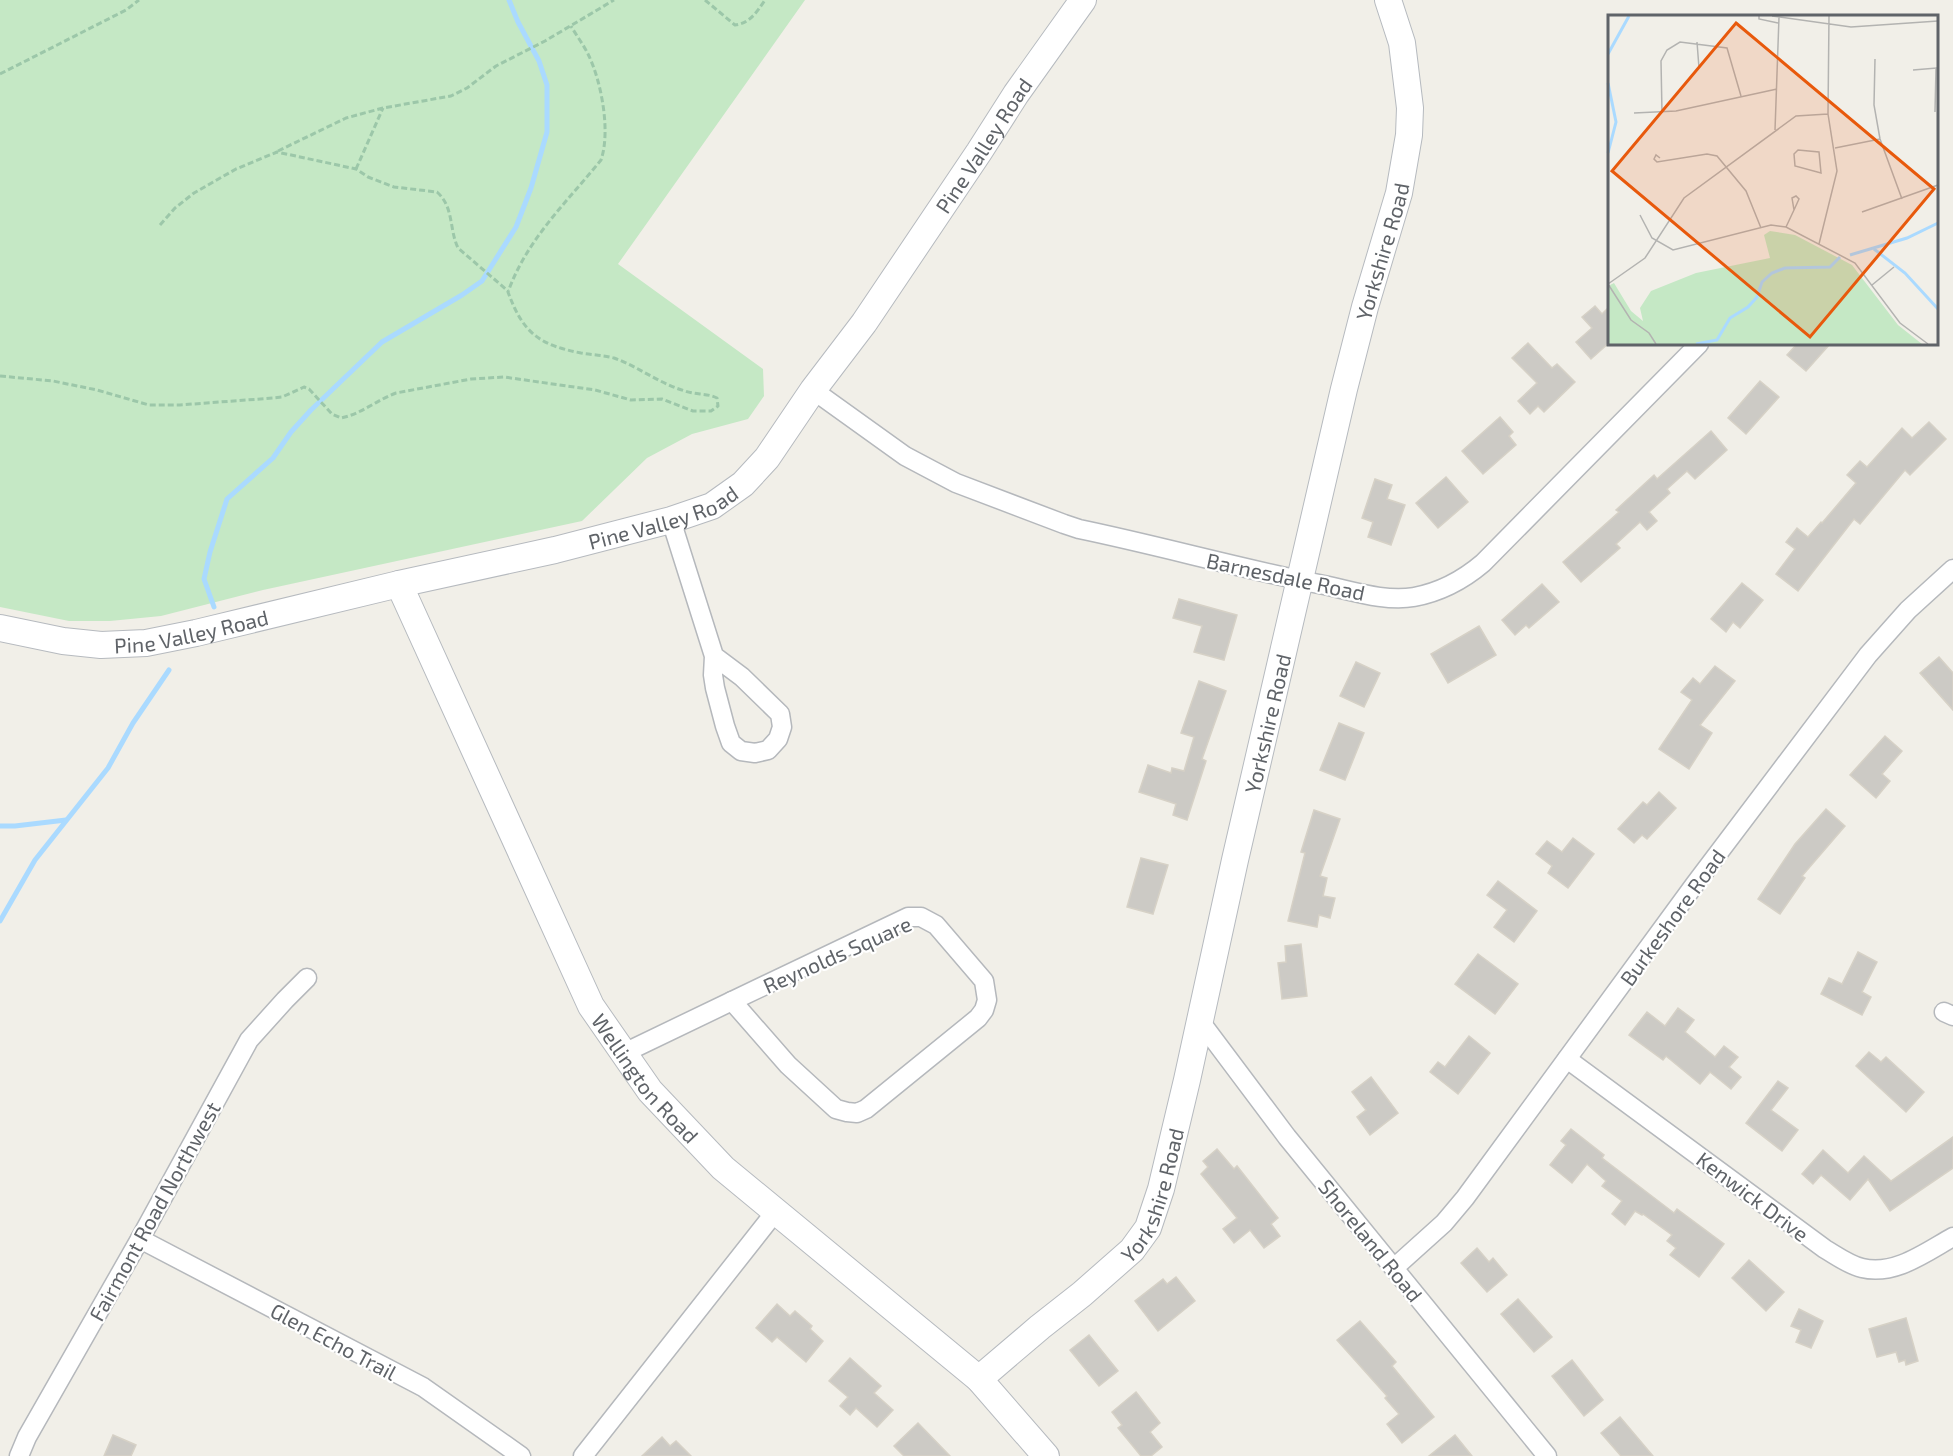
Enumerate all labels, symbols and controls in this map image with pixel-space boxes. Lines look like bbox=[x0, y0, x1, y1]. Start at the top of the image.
inset map bbox=[1608, 15, 1938, 345]
street label: Pine Valley Road bbox=[929, 73, 1036, 217]
street label: Yorkshire Road bbox=[1350, 181, 1413, 323]
street label: Pine Valley Road bbox=[585, 480, 742, 553]
street label: Barnesdale Road bbox=[1205, 547, 1367, 605]
street label: Pine Valley Road bbox=[114, 604, 271, 657]
street label: Yorkshire Road bbox=[1238, 651, 1295, 795]
street label: Burkeshore Road bbox=[1614, 844, 1730, 990]
street label: Reynolds Square bbox=[759, 910, 915, 998]
street label: Wellington Road bbox=[587, 1008, 704, 1147]
street label: Fairmont Road Northwest bbox=[83, 1097, 225, 1325]
street label: Yorkshire Road bbox=[1115, 1125, 1188, 1267]
street label: Kenwick Drive bbox=[1692, 1146, 1814, 1246]
street label: Shoreland Road bbox=[1314, 1174, 1428, 1306]
street label: Glen Echo Trail bbox=[267, 1297, 402, 1385]

